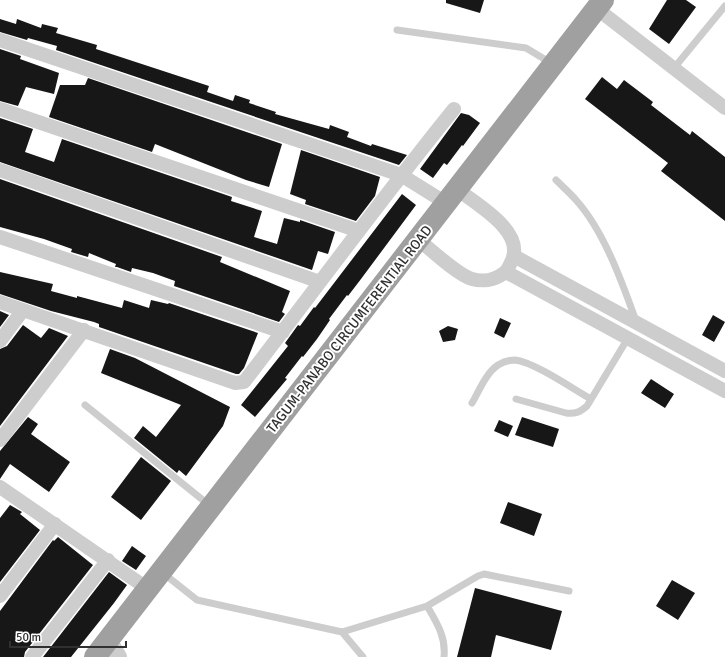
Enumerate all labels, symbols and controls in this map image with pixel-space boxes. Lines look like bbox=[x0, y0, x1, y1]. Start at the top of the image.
street label: TAGUM-PANABO CIRCUMFERENTIAL ROAD bbox=[263, 222, 436, 437]
scale bar bbox=[10, 623, 126, 649]
text: 50 m bbox=[16, 630, 41, 645]

